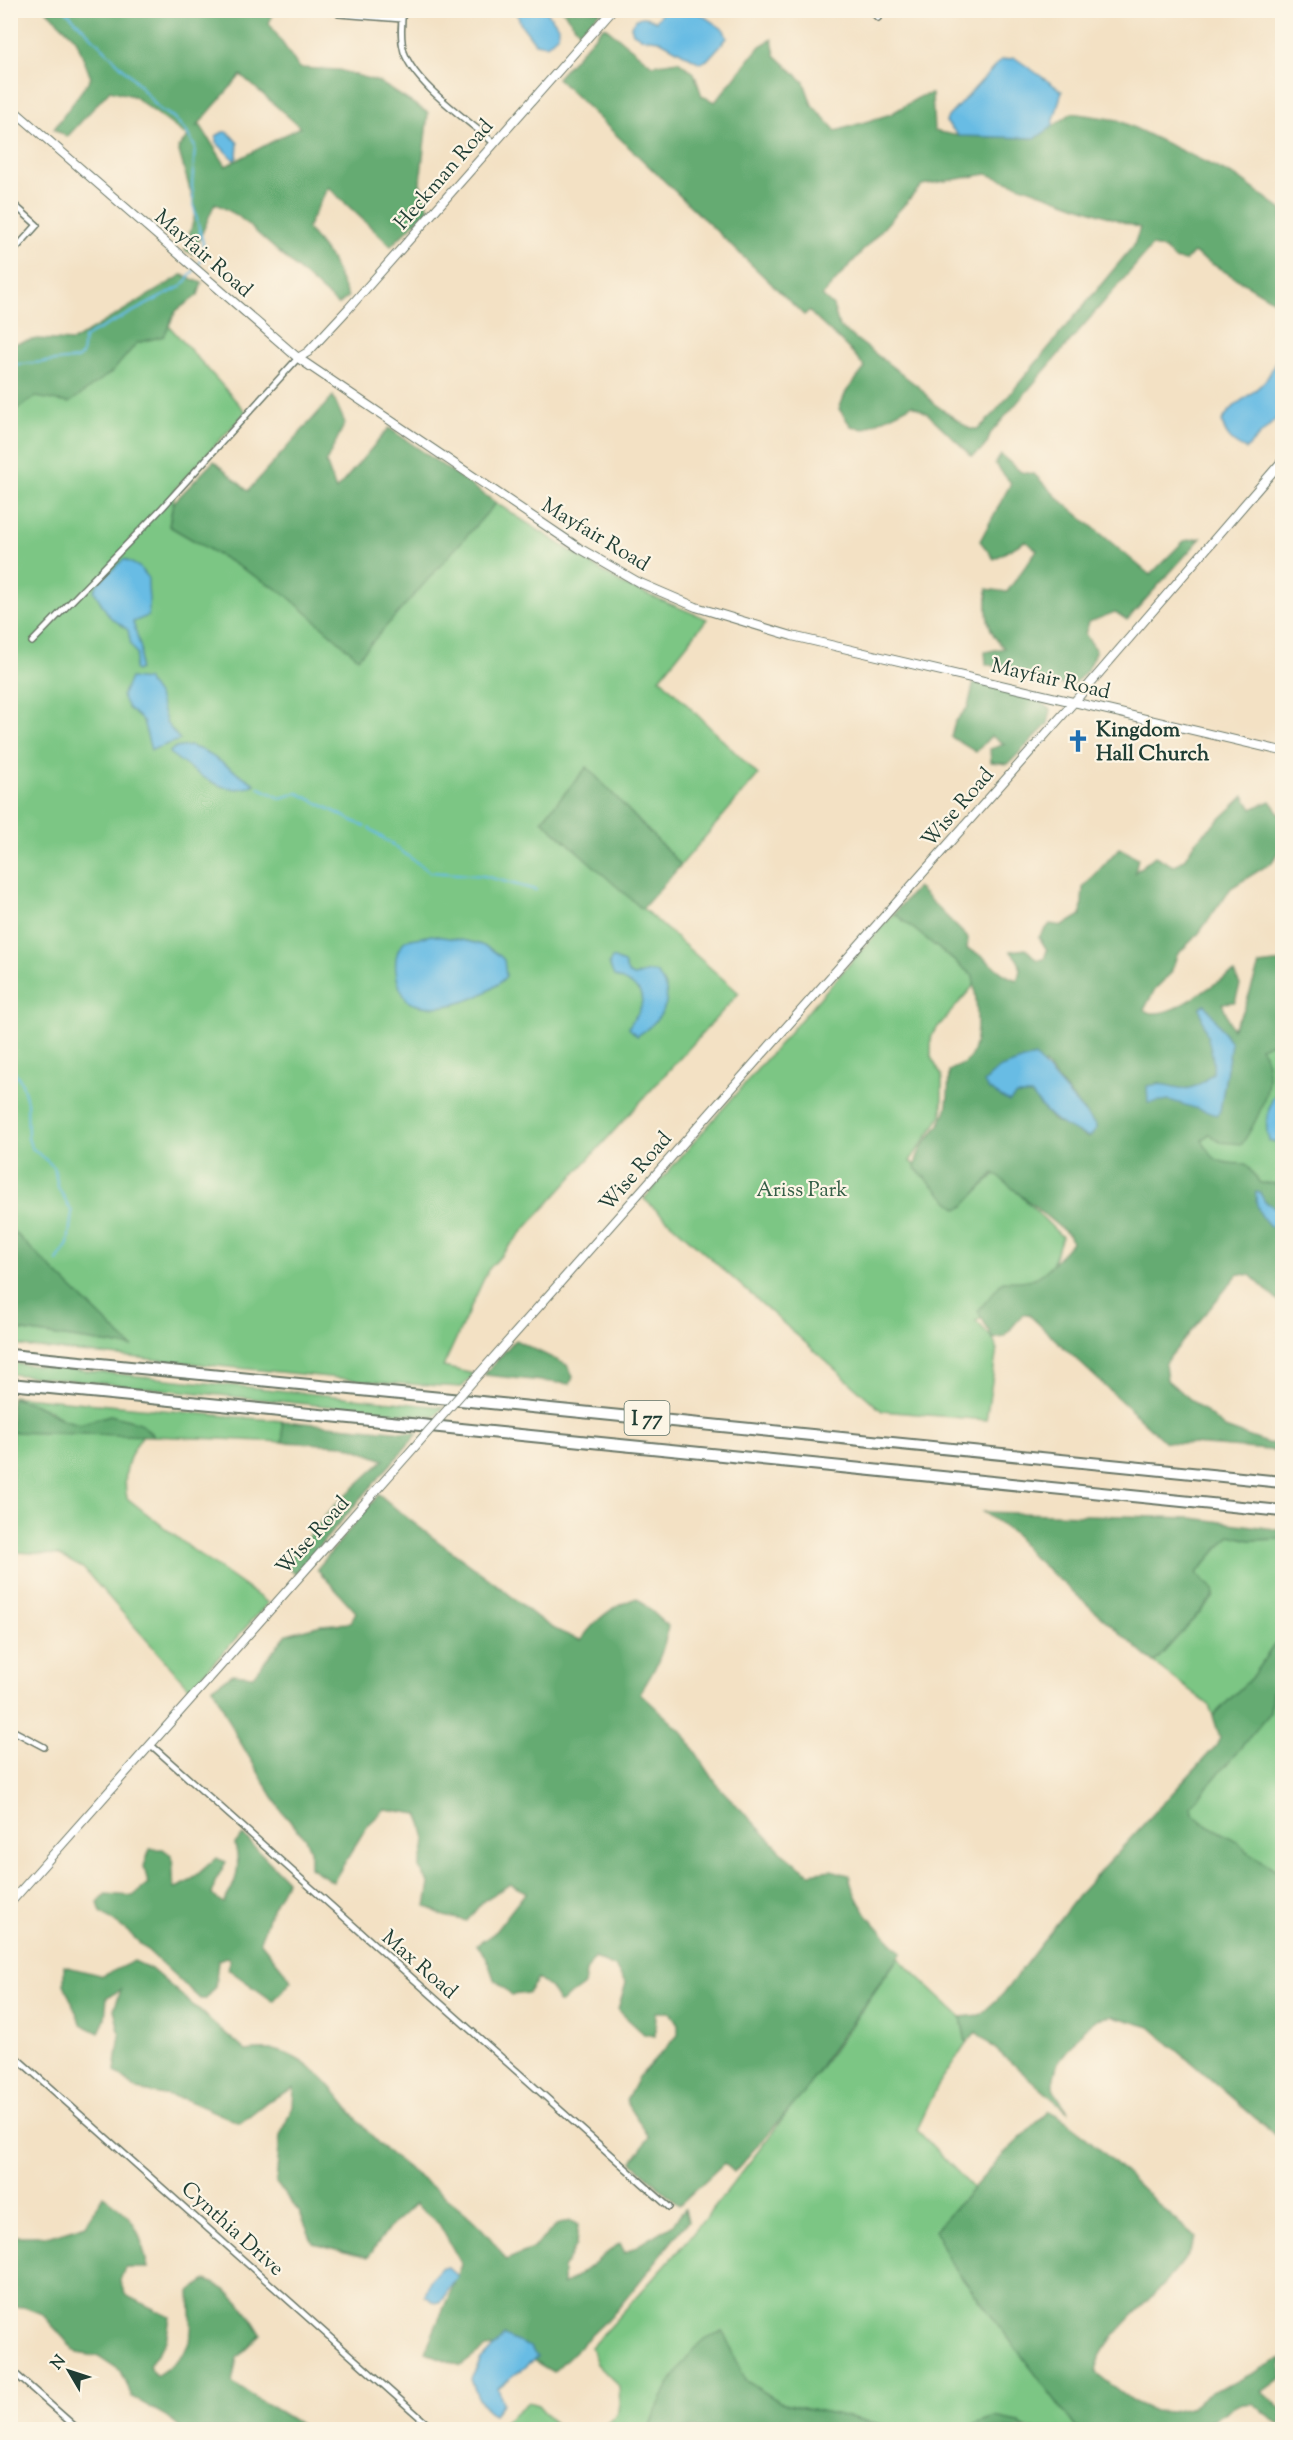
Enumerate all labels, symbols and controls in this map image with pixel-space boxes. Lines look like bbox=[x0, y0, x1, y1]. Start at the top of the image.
street label: Heckman Road bbox=[388, 113, 501, 237]
street label: Mayfair Road bbox=[147, 203, 258, 306]
street label: Mayfair Road bbox=[535, 492, 655, 580]
street label: Mayfair Road bbox=[988, 652, 1113, 708]
place label: Kingdom Hall Church bbox=[1096, 716, 1210, 770]
church icon: Kingdom Hall Church bbox=[1065, 728, 1091, 754]
street label: Wise Road bbox=[915, 761, 1002, 855]
street label: Wise Road bbox=[593, 1125, 680, 1219]
park label: Ariss Park bbox=[756, 1176, 848, 1206]
road number: I 77 bbox=[624, 1401, 670, 1435]
street label: Wise Road bbox=[270, 1490, 357, 1583]
street label: Max Road bbox=[374, 1924, 463, 2007]
street label: Cynthia Drive bbox=[174, 2175, 290, 2284]
north arrow bbox=[39, 2341, 99, 2401]
text: N bbox=[46, 2351, 72, 2375]

